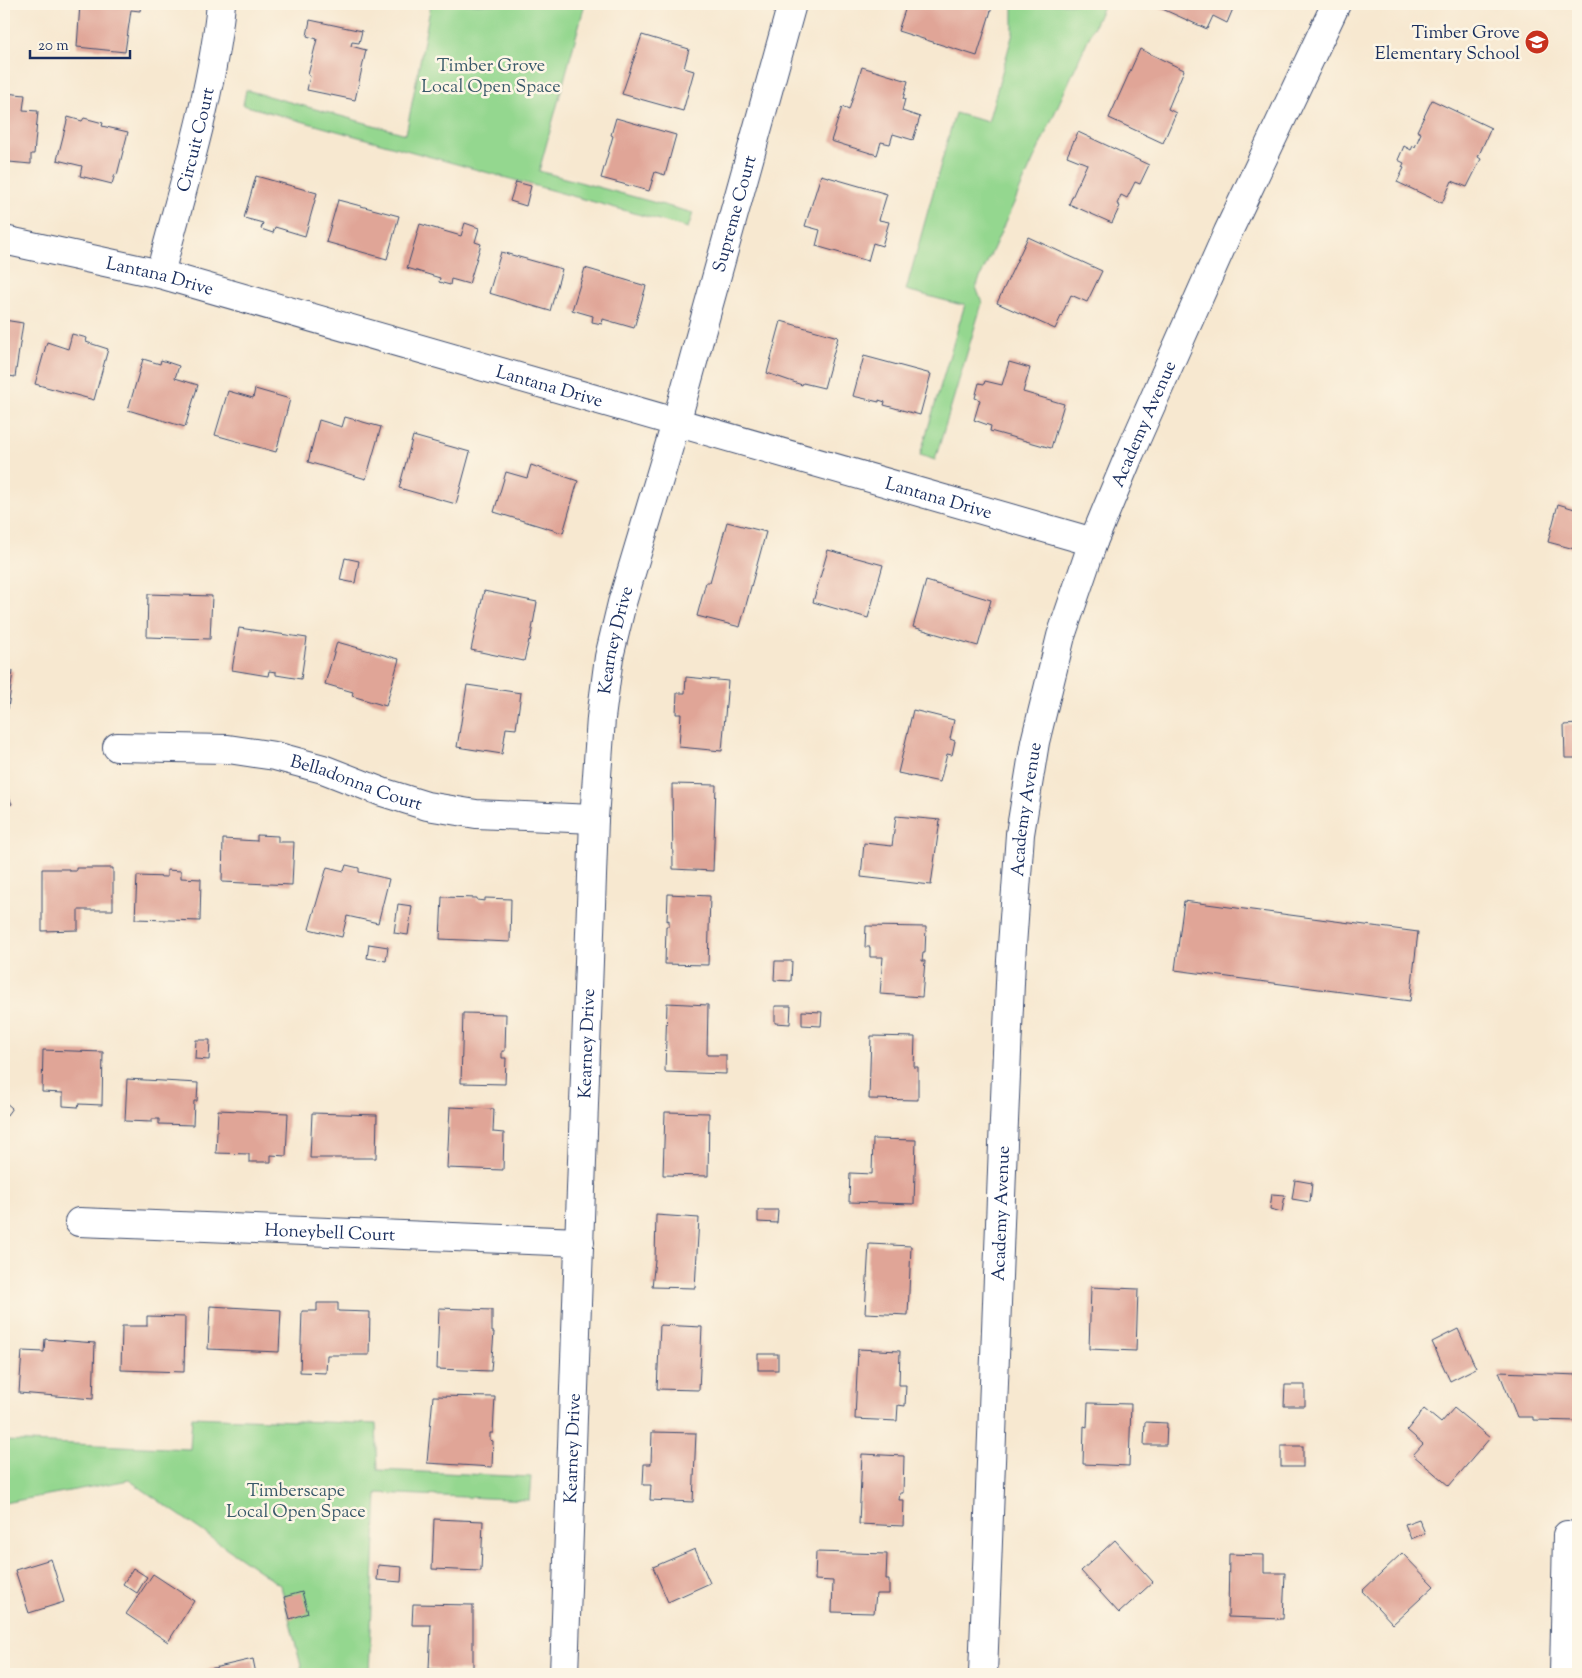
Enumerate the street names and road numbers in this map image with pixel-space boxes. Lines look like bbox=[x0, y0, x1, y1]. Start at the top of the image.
street label: Circuit Court bbox=[172, 85, 222, 195]
street label: Supreme Court bbox=[707, 153, 764, 276]
street label: Lantana Drive bbox=[103, 252, 216, 304]
street label: Academy Avenue bbox=[1106, 357, 1184, 492]
street label: Lantana Drive bbox=[492, 360, 606, 416]
street label: Lantana Drive bbox=[882, 472, 995, 527]
street label: Kearney Drive bbox=[593, 583, 641, 696]
street label: Academy Avenue bbox=[1006, 740, 1050, 878]
street label: Belladonna Court bbox=[287, 750, 425, 819]
street label: Kearney Drive bbox=[573, 988, 603, 1099]
street label: Academy Avenue bbox=[987, 1145, 1018, 1282]
street label: Honeybell Court bbox=[264, 1218, 396, 1250]
street label: Kearney Drive bbox=[559, 1393, 589, 1504]

